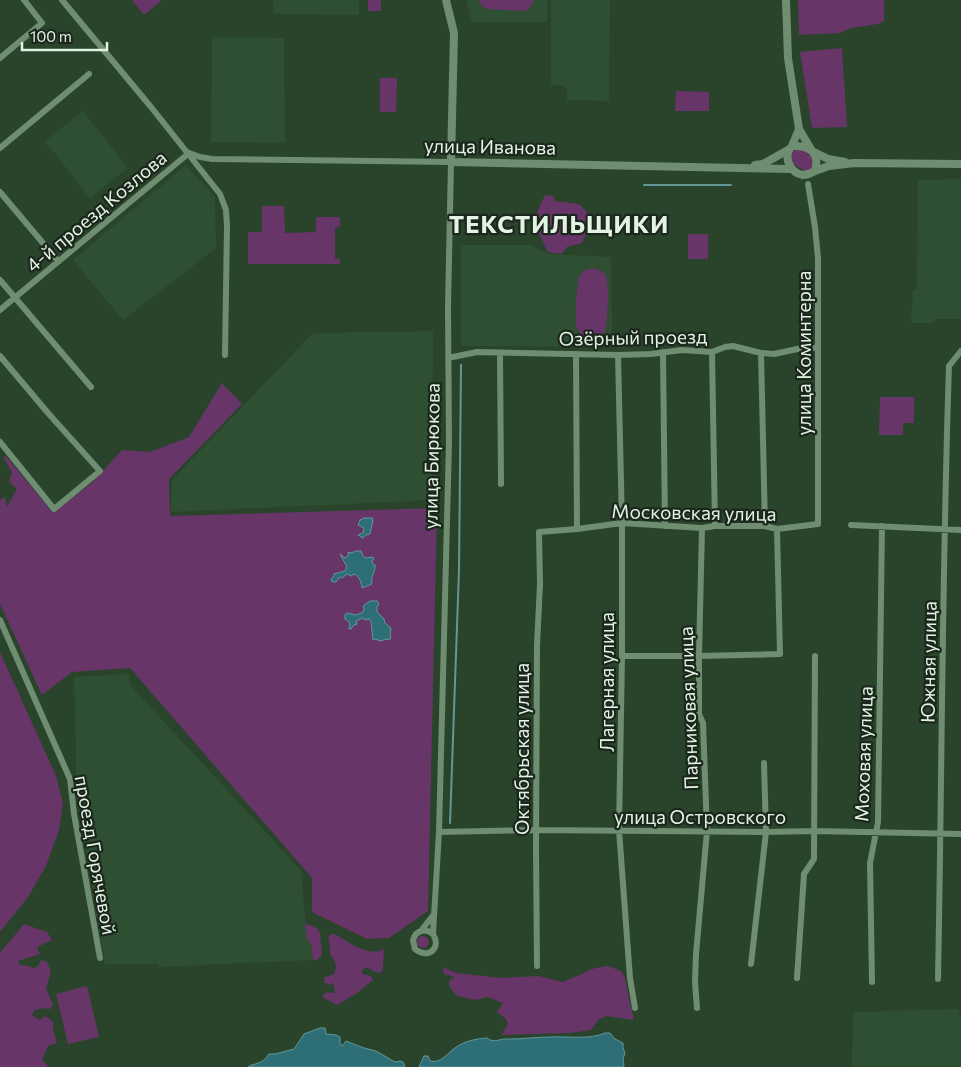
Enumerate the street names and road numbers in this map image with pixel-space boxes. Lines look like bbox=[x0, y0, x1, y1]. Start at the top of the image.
street label: улица Иванова bbox=[424, 133, 556, 159]
street label: 4-й проезд Козлова bbox=[21, 146, 171, 276]
street label: улица Коминтерна bbox=[792, 271, 815, 435]
street label: Озёрный проезд bbox=[559, 324, 707, 350]
street label: улица Бирюкова bbox=[418, 383, 444, 529]
street label: Московская улица bbox=[611, 499, 777, 525]
street label: Южная улица bbox=[915, 601, 941, 723]
street label: Лагерная улица bbox=[595, 612, 618, 752]
street label: Парниковая улица bbox=[674, 626, 702, 790]
street label: Октябрьская улица bbox=[510, 663, 533, 835]
street label: Моховая улица bbox=[849, 686, 877, 822]
street label: проезд Горячевой bbox=[71, 774, 121, 936]
street label: улица Островского bbox=[614, 805, 786, 828]

